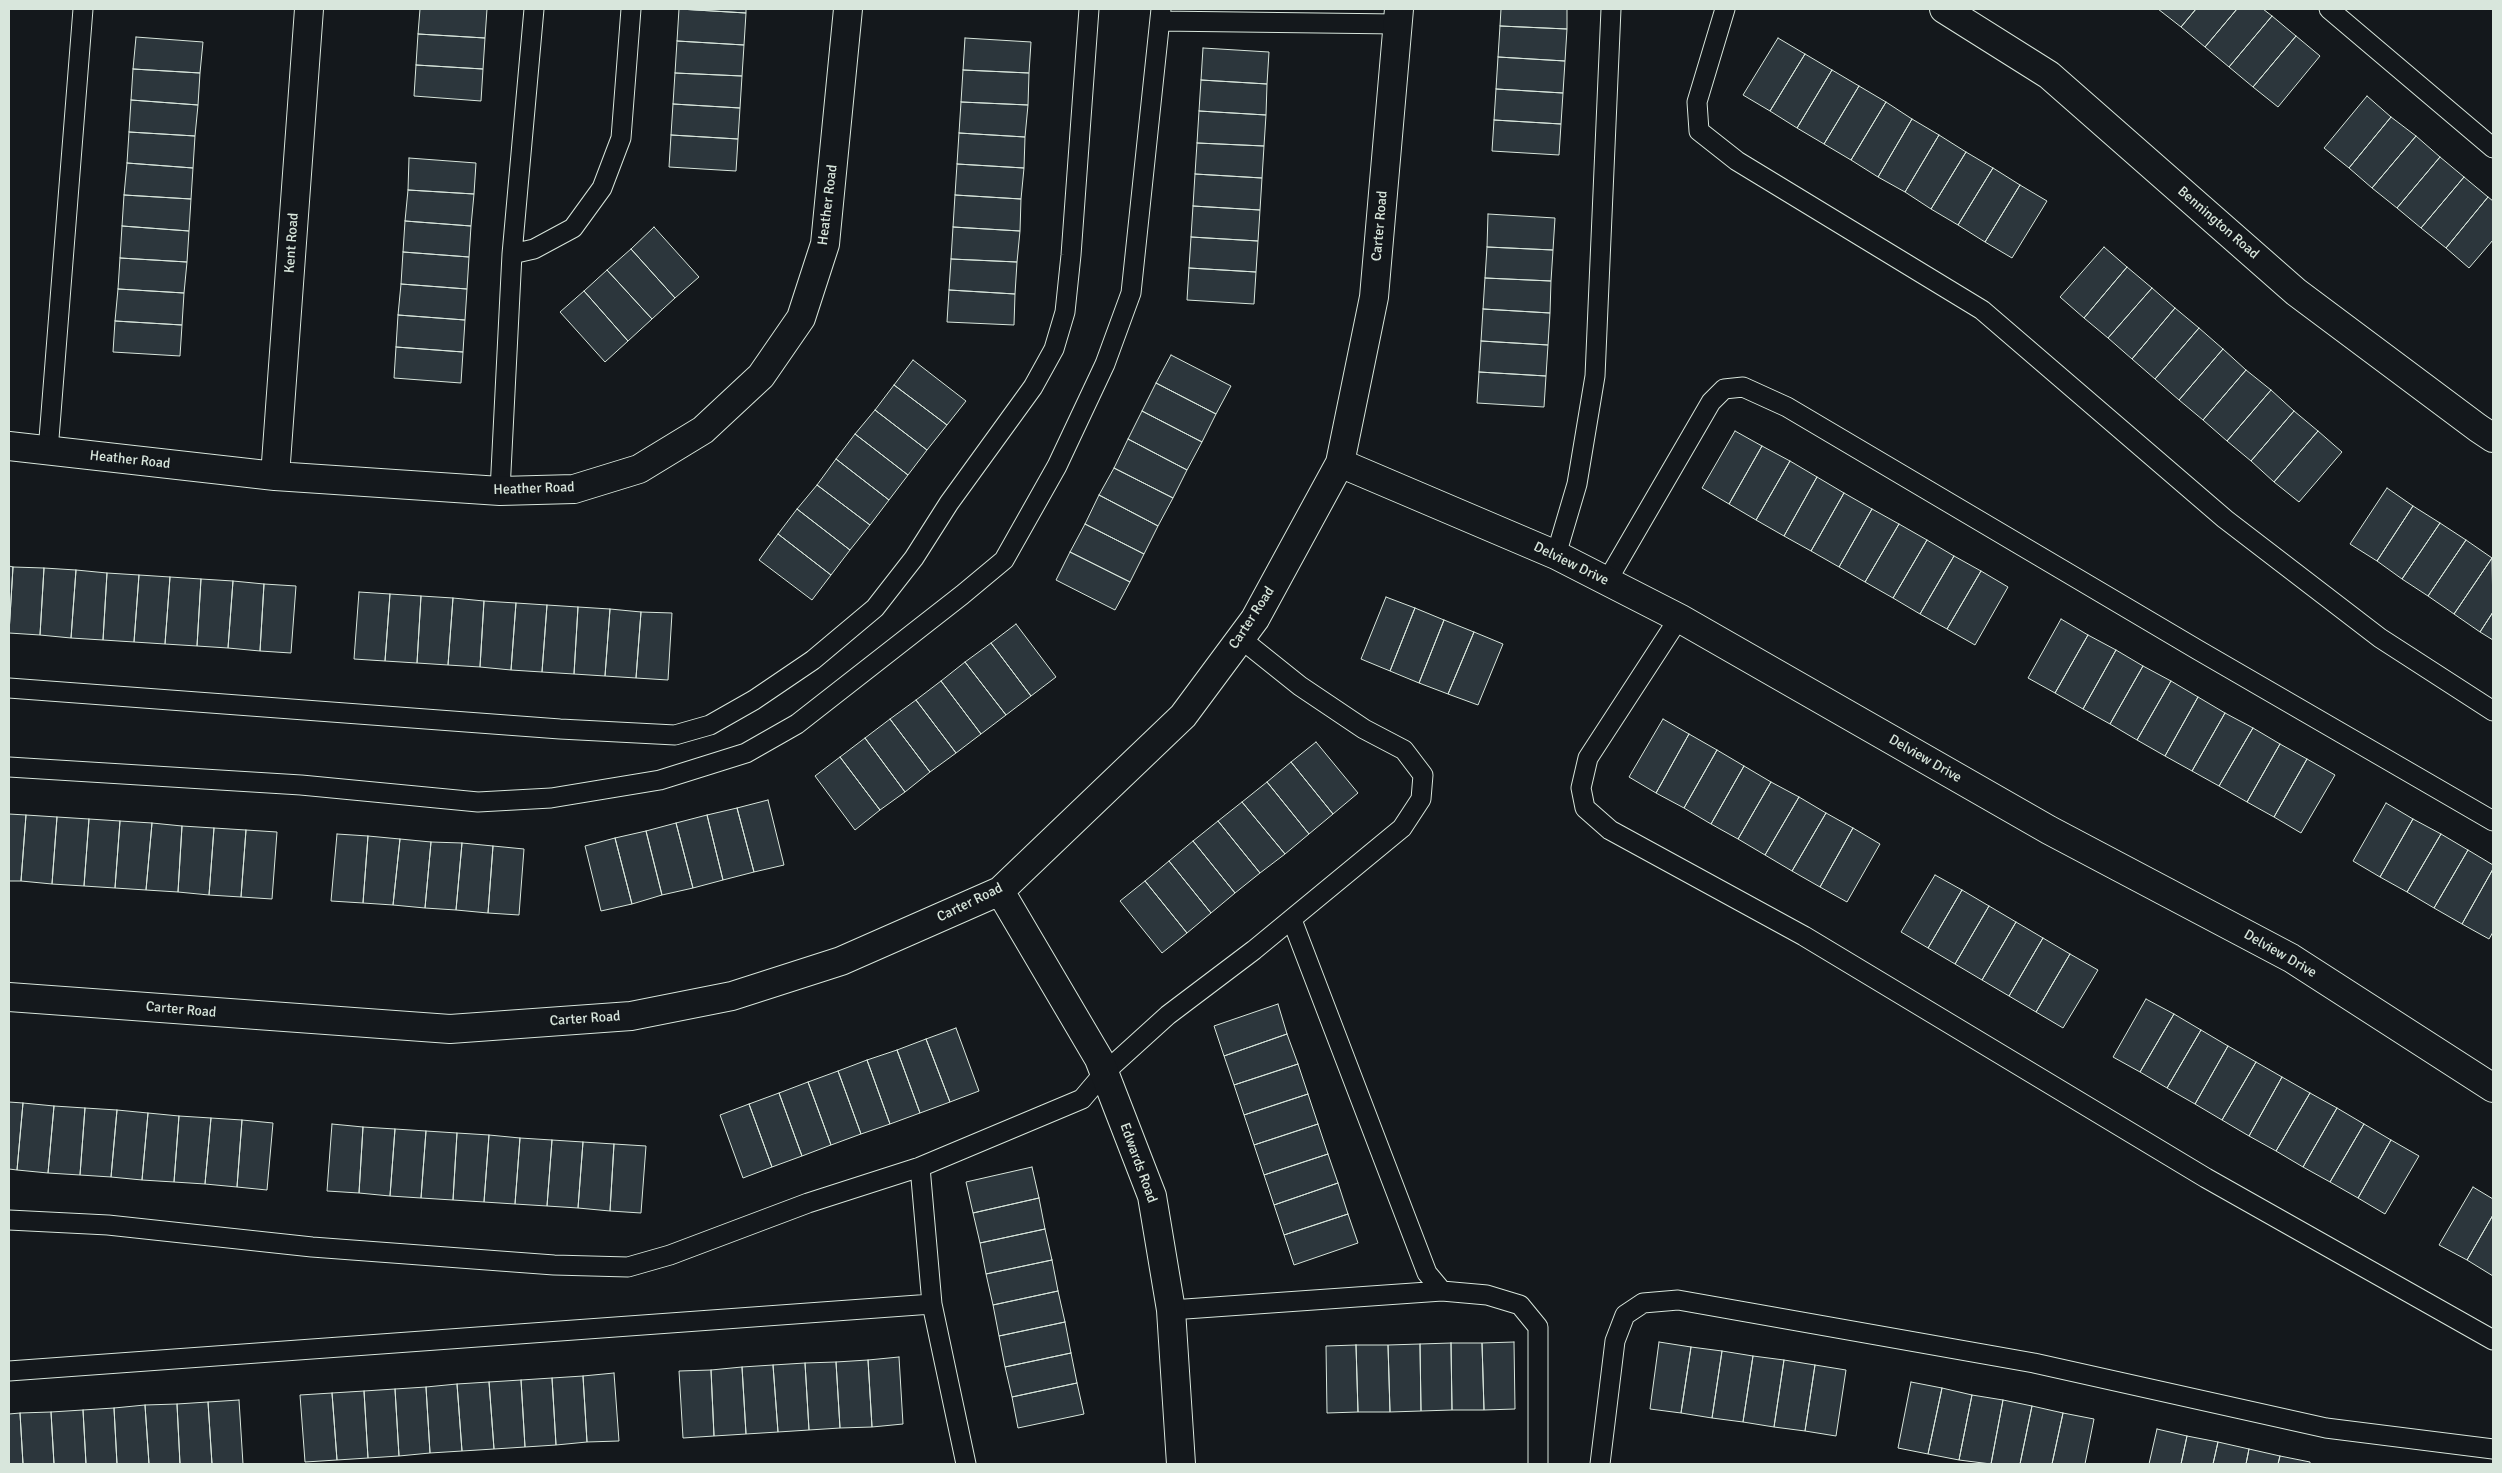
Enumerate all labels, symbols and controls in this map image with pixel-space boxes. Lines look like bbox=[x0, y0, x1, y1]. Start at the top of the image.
street label: Heather Road bbox=[815, 164, 841, 246]
street label: Bennington Road bbox=[2174, 183, 2262, 263]
street label: Carter Road bbox=[1369, 190, 1391, 262]
street label: Kent Road bbox=[282, 212, 302, 274]
street label: Heather Road bbox=[89, 447, 171, 473]
street label: Heather Road bbox=[493, 479, 575, 499]
street label: Delview Drive bbox=[1531, 539, 1611, 589]
street label: Carter Road bbox=[1226, 584, 1278, 652]
street label: Delview Drive bbox=[1886, 731, 1964, 787]
street label: Carter Road bbox=[934, 880, 1006, 926]
street label: Delview Drive bbox=[2241, 926, 2319, 982]
street label: Carter Road bbox=[145, 999, 217, 1021]
street label: Carter Road bbox=[549, 1008, 621, 1030]
street label: Edwards Road bbox=[1116, 1121, 1160, 1205]

